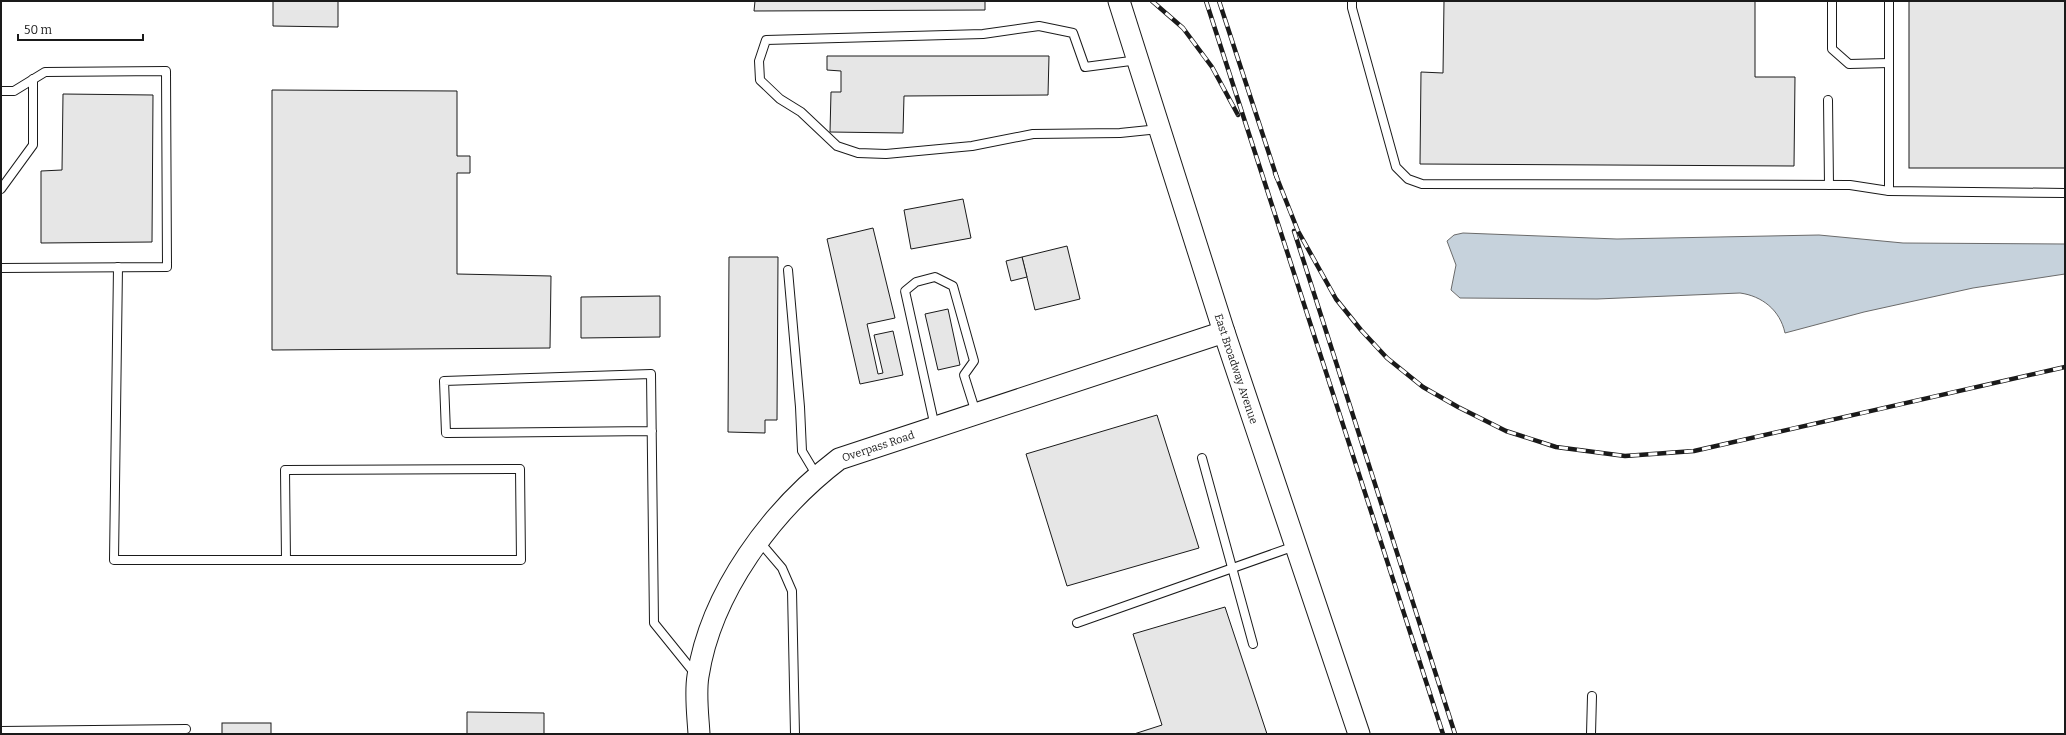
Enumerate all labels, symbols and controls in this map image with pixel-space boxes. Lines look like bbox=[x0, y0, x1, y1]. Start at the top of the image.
scale bar bbox=[18, 16, 143, 42]
text: 50 m bbox=[24, 23, 53, 37]
street label: East Broadway Avenue bbox=[1212, 312, 1261, 425]
street label: Overpass Road bbox=[840, 428, 917, 464]

